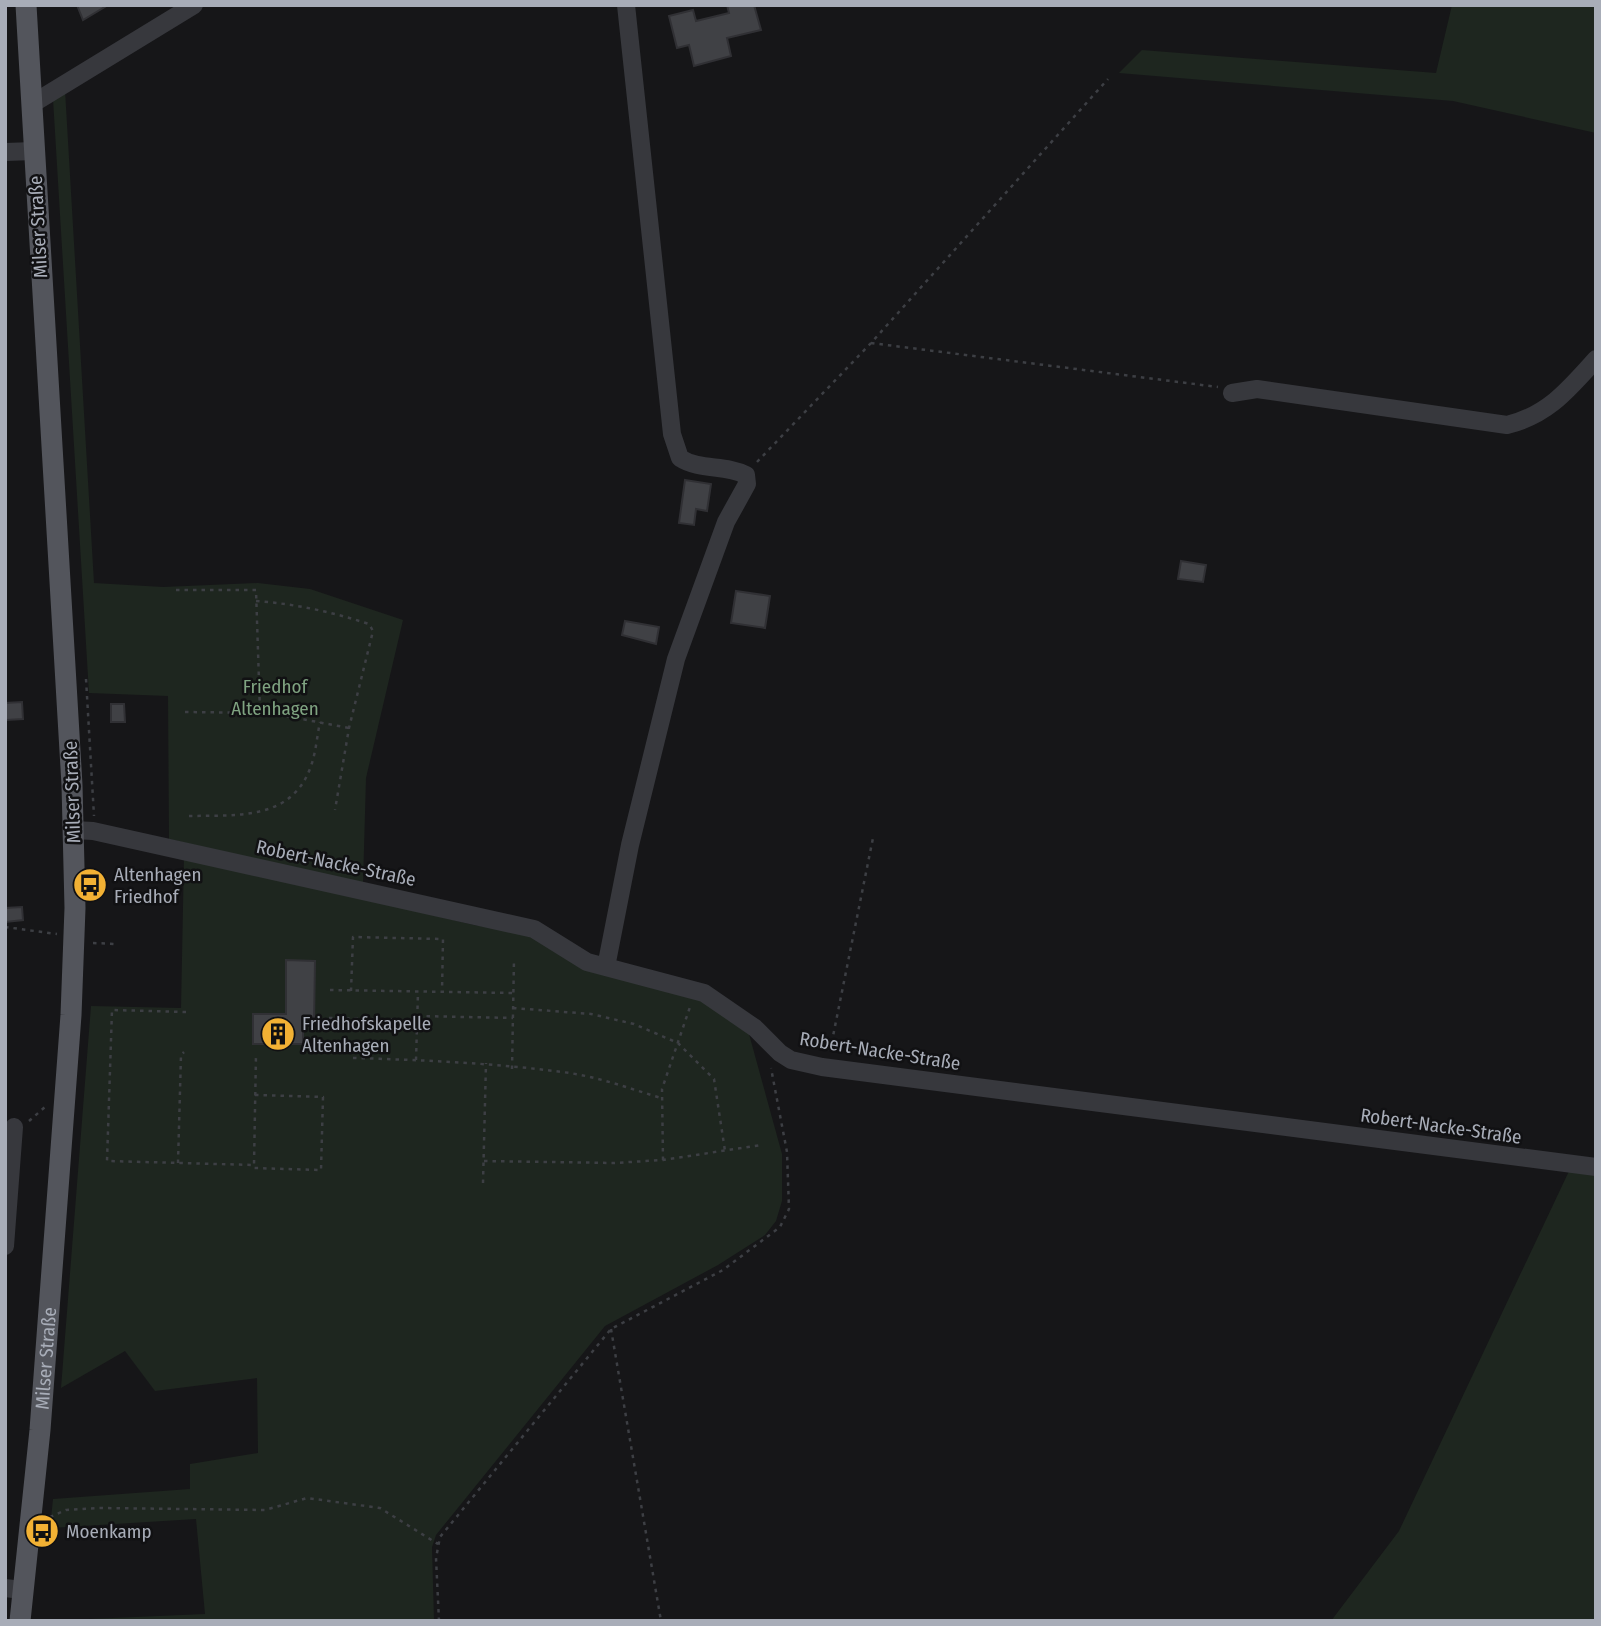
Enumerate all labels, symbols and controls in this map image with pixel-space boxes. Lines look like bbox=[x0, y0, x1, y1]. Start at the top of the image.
street label: Milser Straße bbox=[24, 175, 52, 279]
park label: Friedhof Altenhagen bbox=[231, 675, 319, 720]
street label: Milser Straße bbox=[59, 740, 85, 844]
street label: Robert-Nacke-Straße bbox=[254, 835, 418, 891]
place label: Altenhagen Friedhof bbox=[114, 863, 202, 908]
bus stop icon: Altenhagen Friedhof bbox=[71, 866, 109, 904]
place label: Friedhofskapelle Altenhagen bbox=[302, 1012, 431, 1057]
building icon: Friedhofskapelle Altenhagen bbox=[259, 1015, 297, 1053]
street label: Robert-Nacke-Straße bbox=[798, 1027, 962, 1075]
street label: Robert-Nacke-Straße bbox=[1359, 1103, 1523, 1149]
street label: Milser Straße bbox=[30, 1306, 61, 1410]
bus stop icon: Moenkamp bbox=[23, 1512, 61, 1550]
place label: Moenkamp bbox=[66, 1520, 152, 1543]

